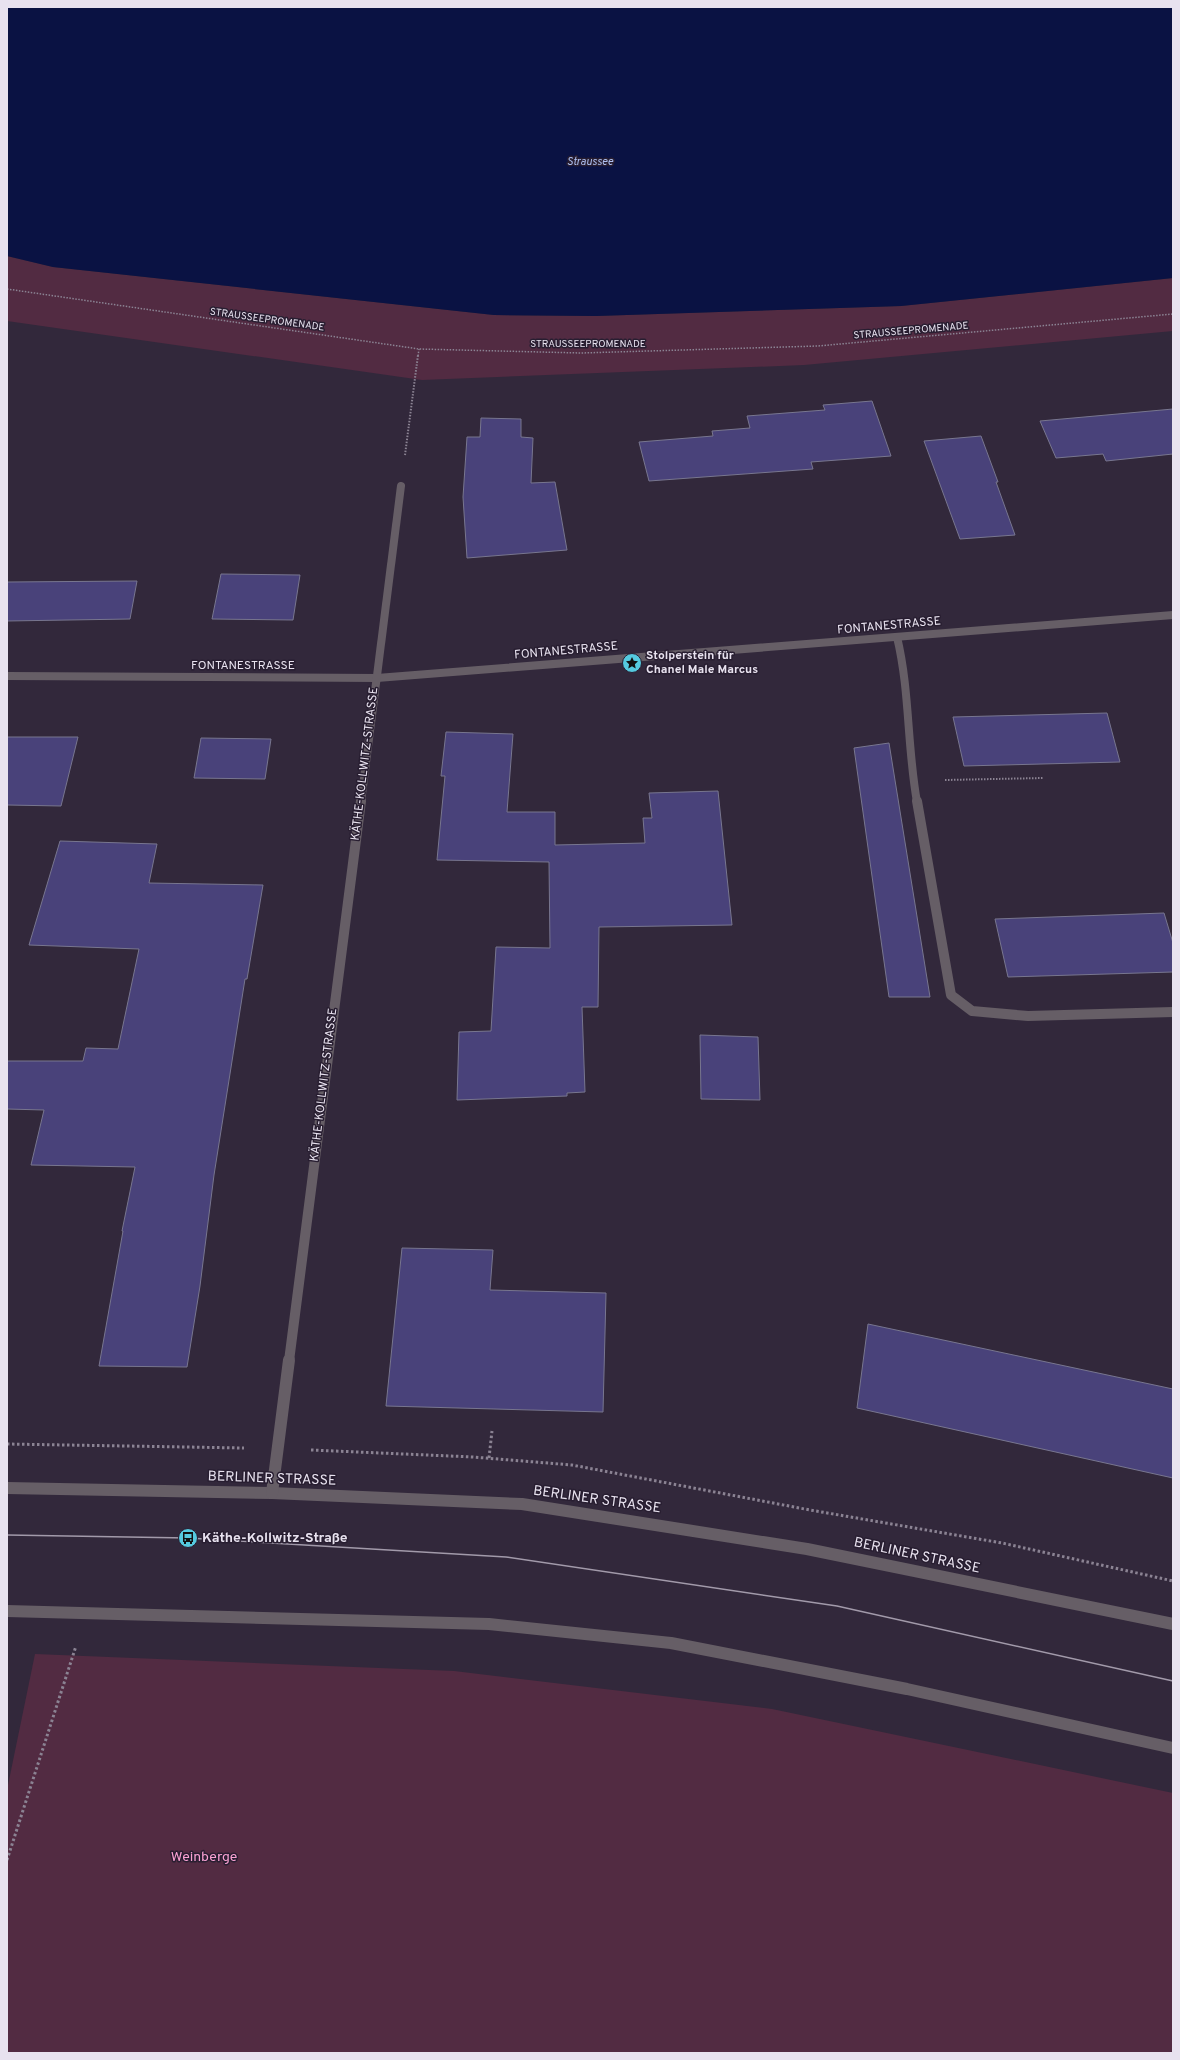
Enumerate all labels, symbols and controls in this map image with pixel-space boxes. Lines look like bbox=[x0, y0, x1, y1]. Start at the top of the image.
water label: Straussee bbox=[567, 155, 614, 169]
street label: STRAUSSEEPROMENADE bbox=[209, 306, 325, 334]
street label: STRAUSSEEPROMENADE bbox=[853, 319, 969, 343]
street label: STRAUSSEEPROMENADE bbox=[530, 338, 646, 351]
street label: FONTANESTRASSE bbox=[837, 613, 941, 639]
street label: FONTANESTRASSE bbox=[514, 638, 618, 664]
place label: Stolperstein für Chanel Male Marcus bbox=[646, 648, 758, 678]
place icon: Stolperstein für Chanel Male Marcus bbox=[621, 652, 643, 674]
street label: FONTANESTRASSE bbox=[191, 658, 295, 674]
street label: KÄTHE-KOLLWITZ-STRASSE bbox=[348, 686, 382, 842]
street label: KÄTHE-KOLLWITZ-STRASSE bbox=[307, 1007, 341, 1163]
street label: BERLINER STRASSE bbox=[207, 1468, 337, 1490]
street label: BERLINER STRASSE bbox=[532, 1483, 662, 1517]
bus stop icon: Käthe-Kollwitz-Straße bbox=[177, 1527, 199, 1549]
place label: Käthe-Kollwitz-Straße bbox=[202, 1530, 348, 1547]
street label: BERLINER STRASSE bbox=[852, 1534, 982, 1578]
park label: Weinberge bbox=[171, 1849, 237, 1866]

